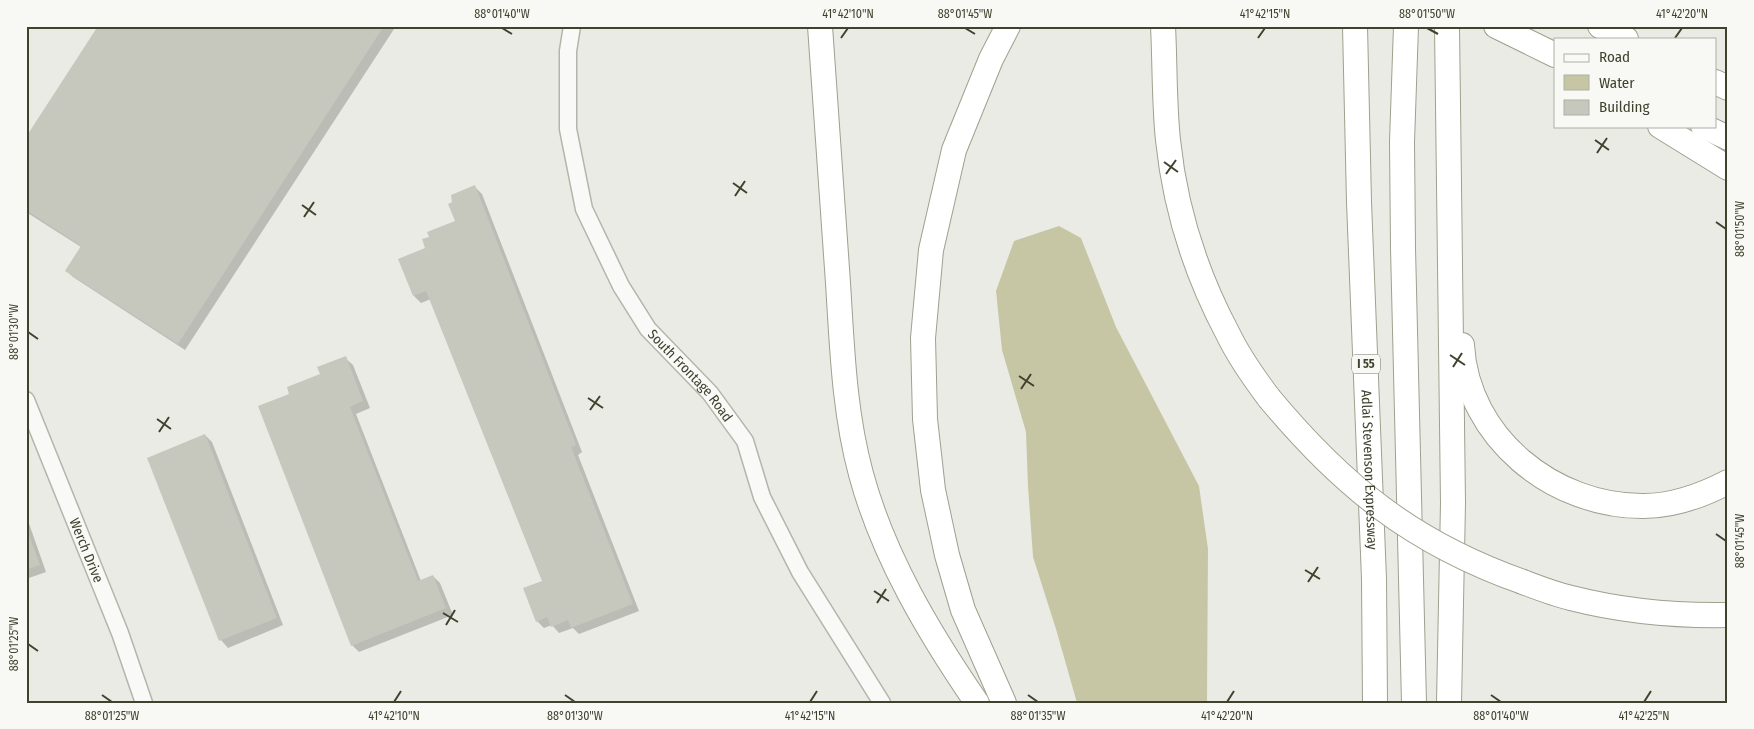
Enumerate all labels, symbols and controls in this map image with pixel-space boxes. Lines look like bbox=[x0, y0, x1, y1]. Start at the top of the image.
text: 88°01'40"W bbox=[474, 7, 530, 21]
text: 41°42'10"N bbox=[822, 7, 874, 21]
text: 88°01'45"W bbox=[938, 7, 992, 21]
text: 41°42'15"N bbox=[1240, 7, 1290, 21]
text: 88°01'50"W bbox=[1399, 7, 1455, 21]
text: 41°42'20"N bbox=[1656, 7, 1708, 21]
legend bbox=[1554, 38, 1716, 128]
text: Road bbox=[1599, 48, 1630, 66]
text: Water bbox=[1599, 74, 1635, 92]
text: Building bbox=[1599, 98, 1650, 116]
text: 88°01'50"W bbox=[1733, 201, 1747, 257]
text: 88°01'30"W bbox=[7, 304, 21, 360]
street label: South Frontage Road bbox=[644, 326, 736, 425]
road number: I 55 bbox=[1352, 354, 1380, 374]
street label: Adlai Stevenson Expressway bbox=[1358, 389, 1381, 551]
text: 88°01'45"W bbox=[1733, 514, 1747, 568]
street label: Werch Drive bbox=[66, 515, 107, 585]
text: 88°01'25"W bbox=[7, 617, 21, 671]
text: 88°01'25"W bbox=[85, 709, 139, 723]
text: 41°42'10"N bbox=[368, 709, 420, 723]
text: 88°01'30"W bbox=[547, 709, 603, 723]
text: 41°42'15"N bbox=[785, 709, 835, 723]
text: 88°01'35"W bbox=[1011, 709, 1065, 723]
text: 41°42'20"N bbox=[1201, 709, 1253, 723]
text: 88°01'40"W bbox=[1473, 709, 1529, 723]
text: 41°42'25"N bbox=[1618, 709, 1670, 723]

